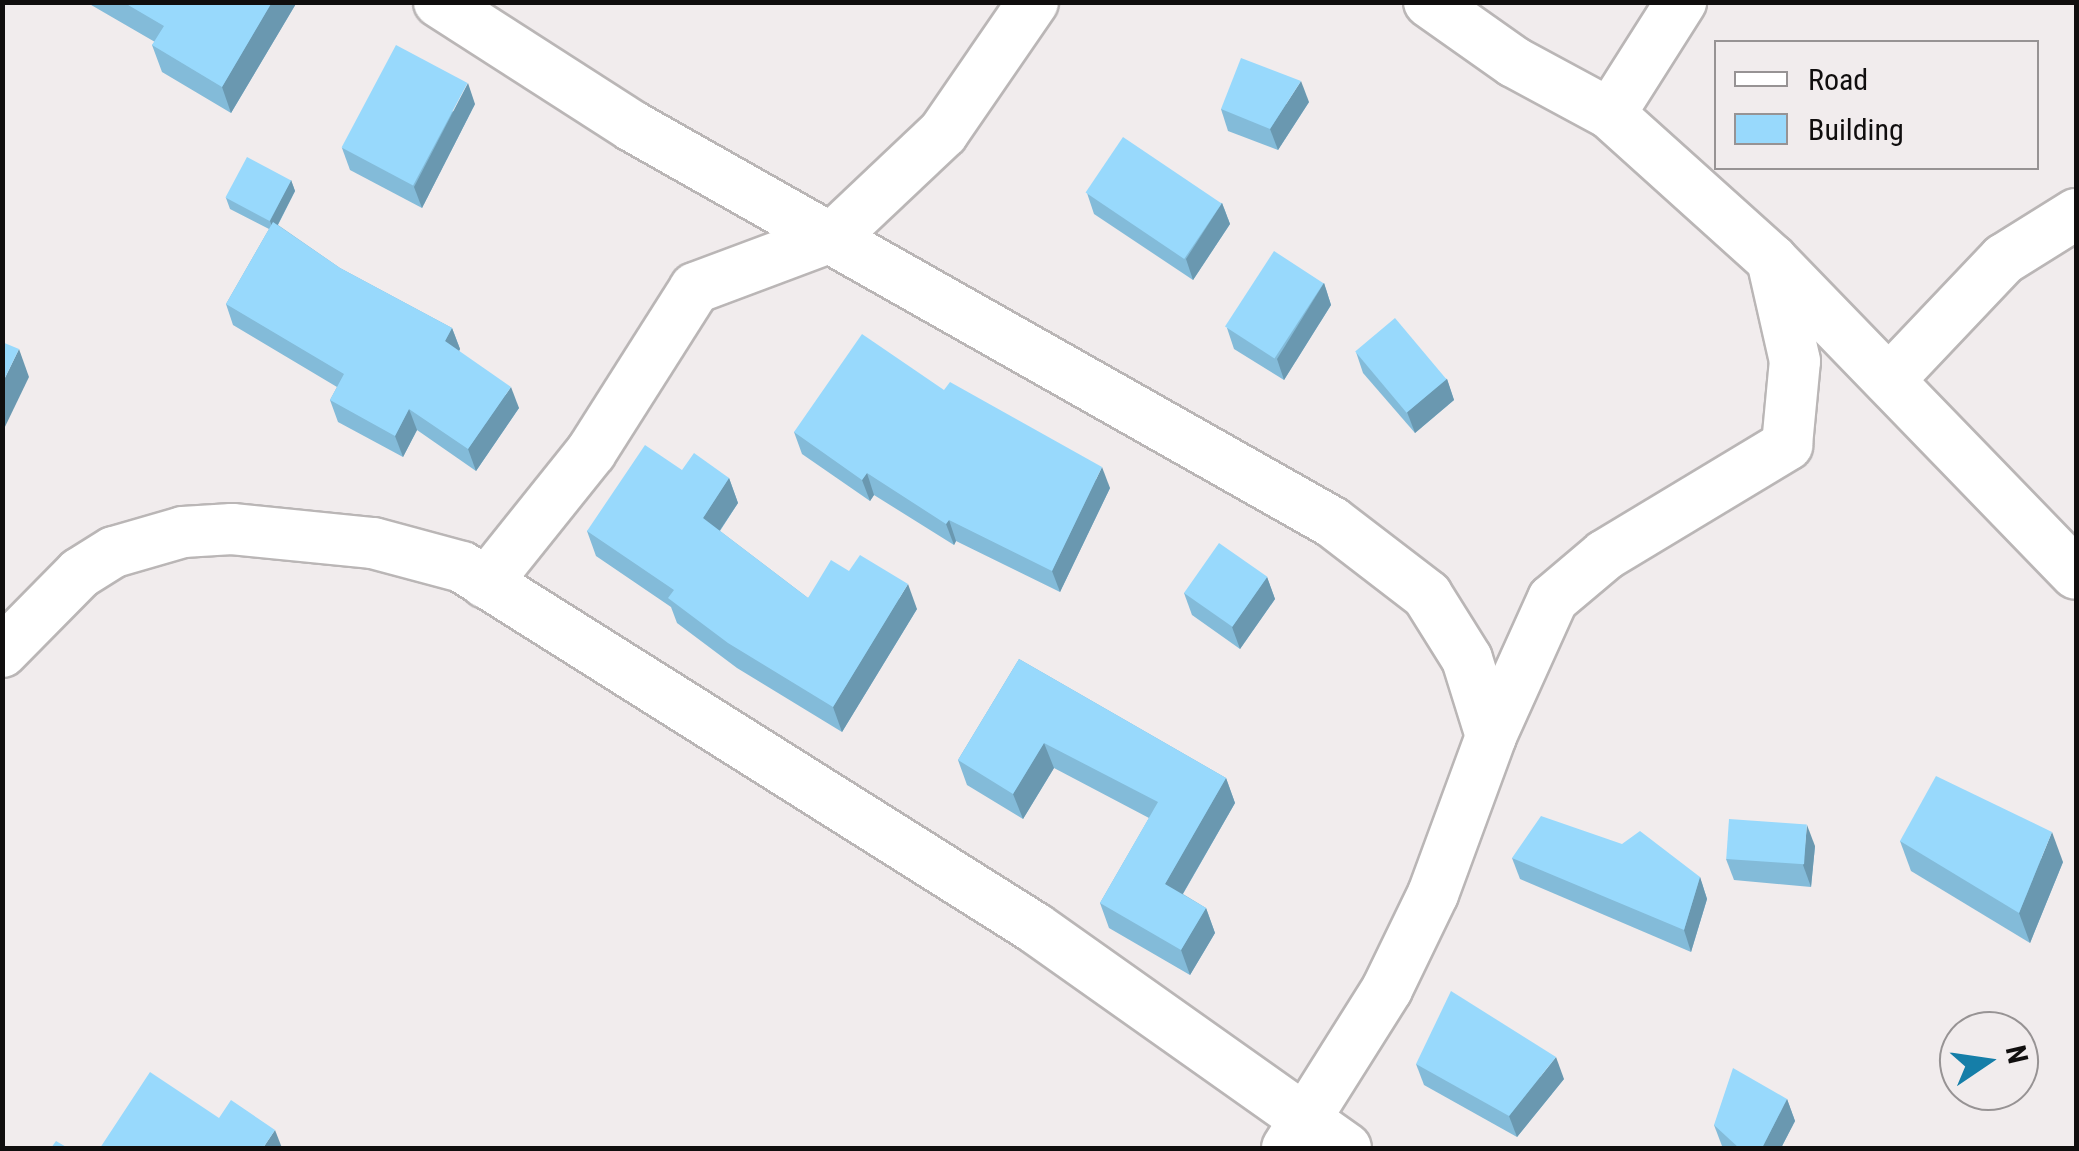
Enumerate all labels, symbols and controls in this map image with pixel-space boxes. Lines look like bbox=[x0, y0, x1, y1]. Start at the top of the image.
legend bbox=[1714, 40, 2039, 170]
text: Road bbox=[1808, 62, 1868, 97]
text: Building bbox=[1808, 112, 1904, 147]
north arrow bbox=[1939, 1011, 2039, 1111]
text: N bbox=[1999, 1043, 2035, 1067]

